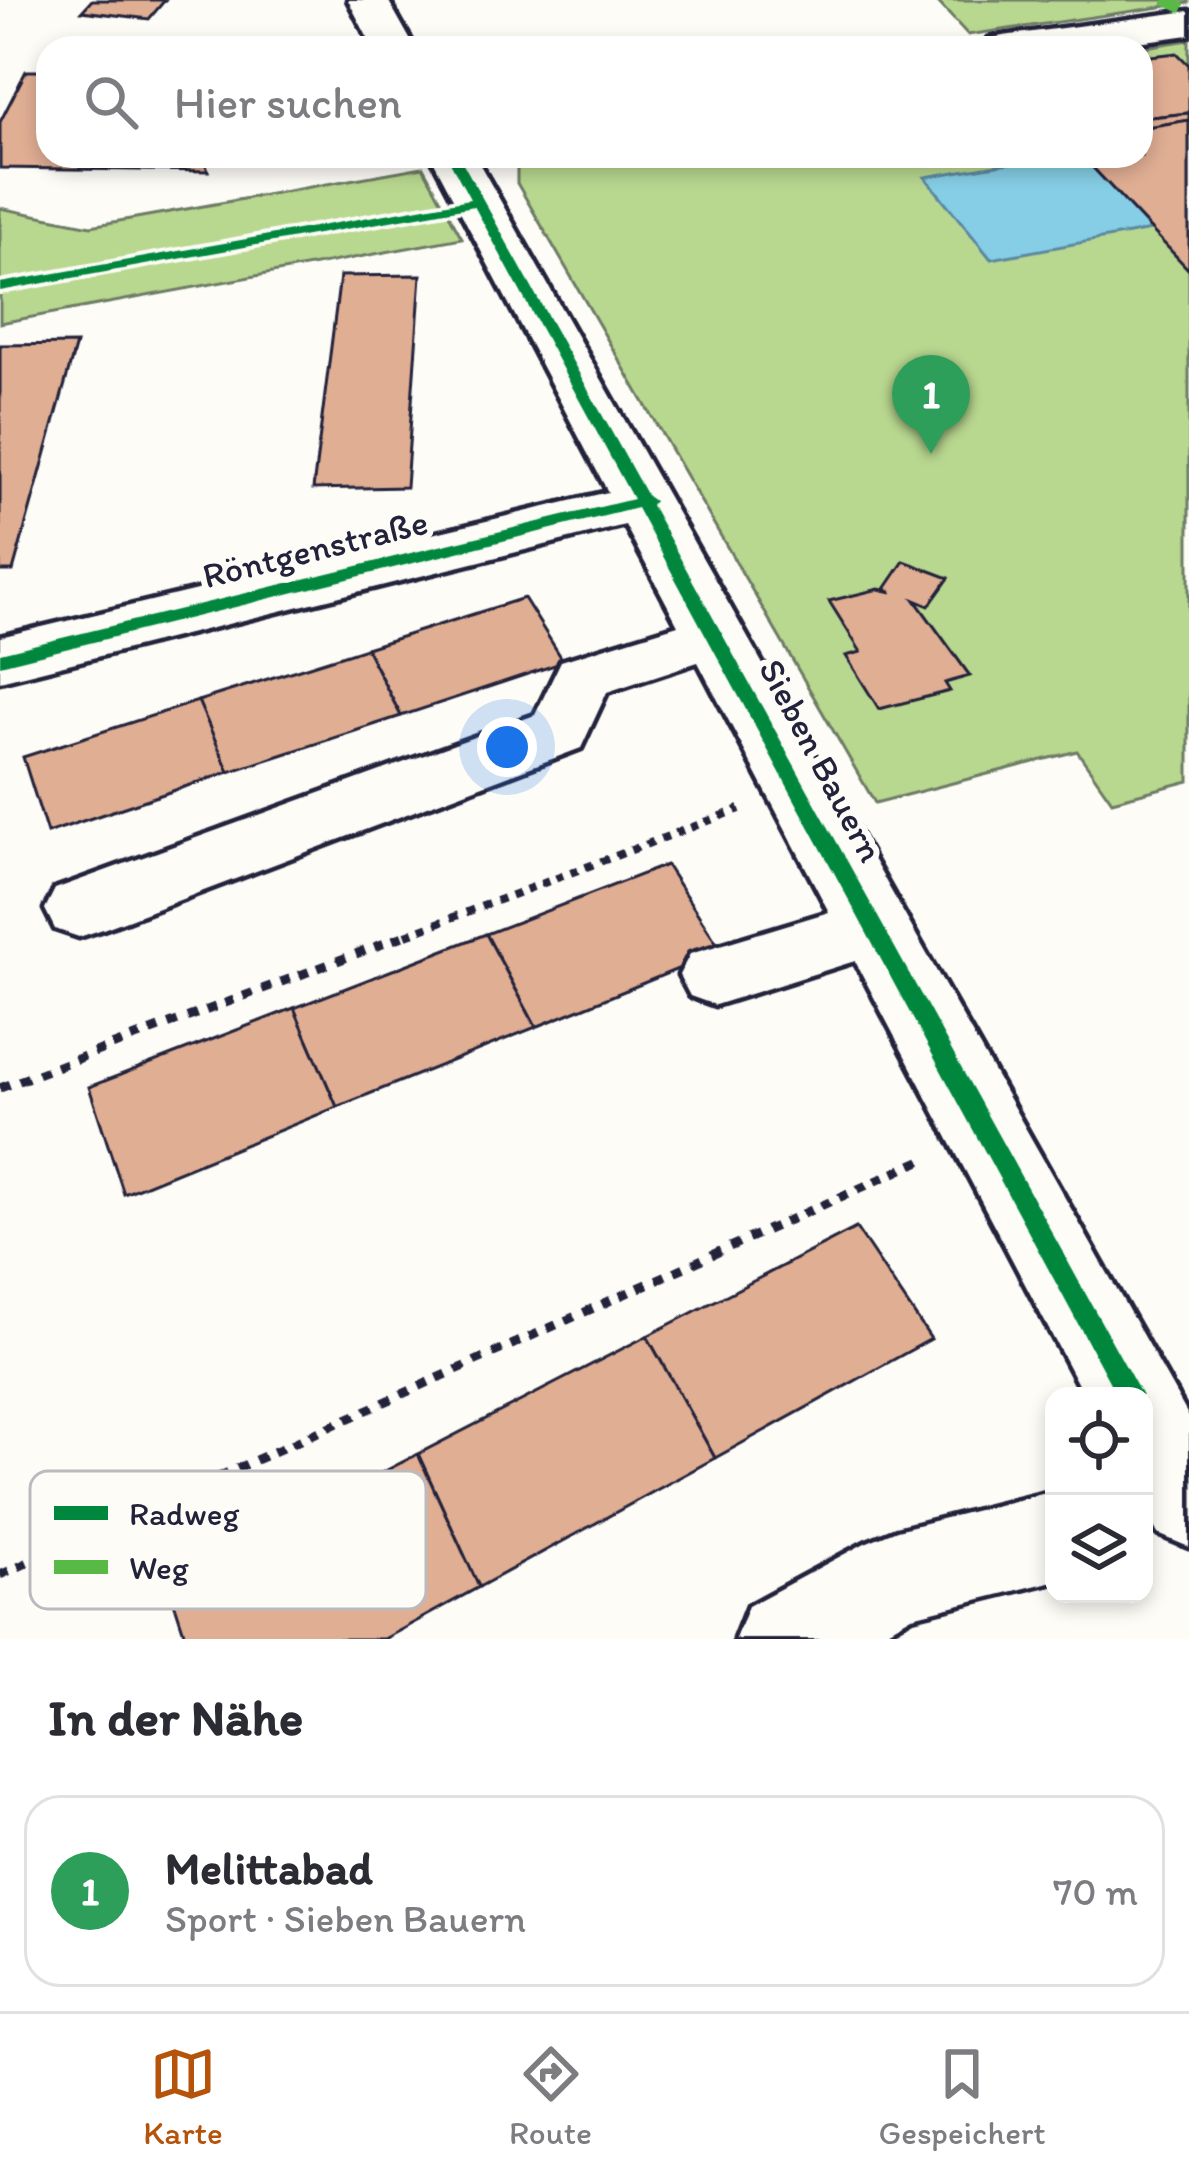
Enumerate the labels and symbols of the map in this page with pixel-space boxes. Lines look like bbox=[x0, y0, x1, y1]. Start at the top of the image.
pin: 1 bbox=[892, 355, 970, 454]
street label: Röntgenstraße bbox=[198, 500, 432, 597]
street label: Sieben Bauern bbox=[750, 651, 893, 869]
your location bbox=[477, 717, 537, 777]
legend bbox=[30, 1471, 426, 1609]
text: Radweg bbox=[129, 1494, 239, 1533]
text: Weg bbox=[129, 1548, 189, 1587]

